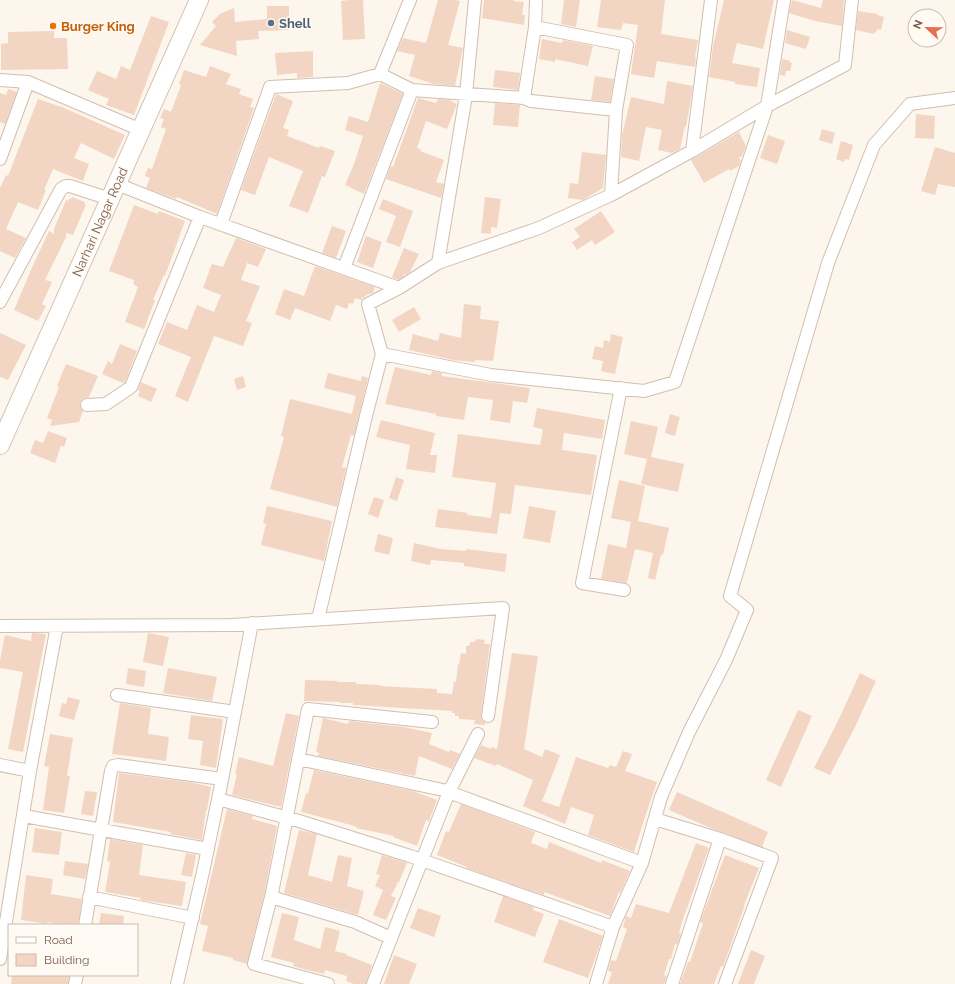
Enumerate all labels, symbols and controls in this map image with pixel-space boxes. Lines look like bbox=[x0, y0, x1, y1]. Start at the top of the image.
north arrow bbox=[907, 8, 947, 48]
place label: Shell bbox=[279, 16, 312, 31]
marker: Shell bbox=[266, 18, 276, 28]
text: N bbox=[911, 18, 926, 31]
place label: Burger King bbox=[61, 19, 135, 34]
marker: Burger King bbox=[48, 21, 58, 31]
street label: Narhari Nagar Road bbox=[69, 165, 131, 279]
legend bbox=[8, 924, 138, 976]
text: Road bbox=[44, 933, 73, 947]
text: Building bbox=[44, 953, 90, 967]

